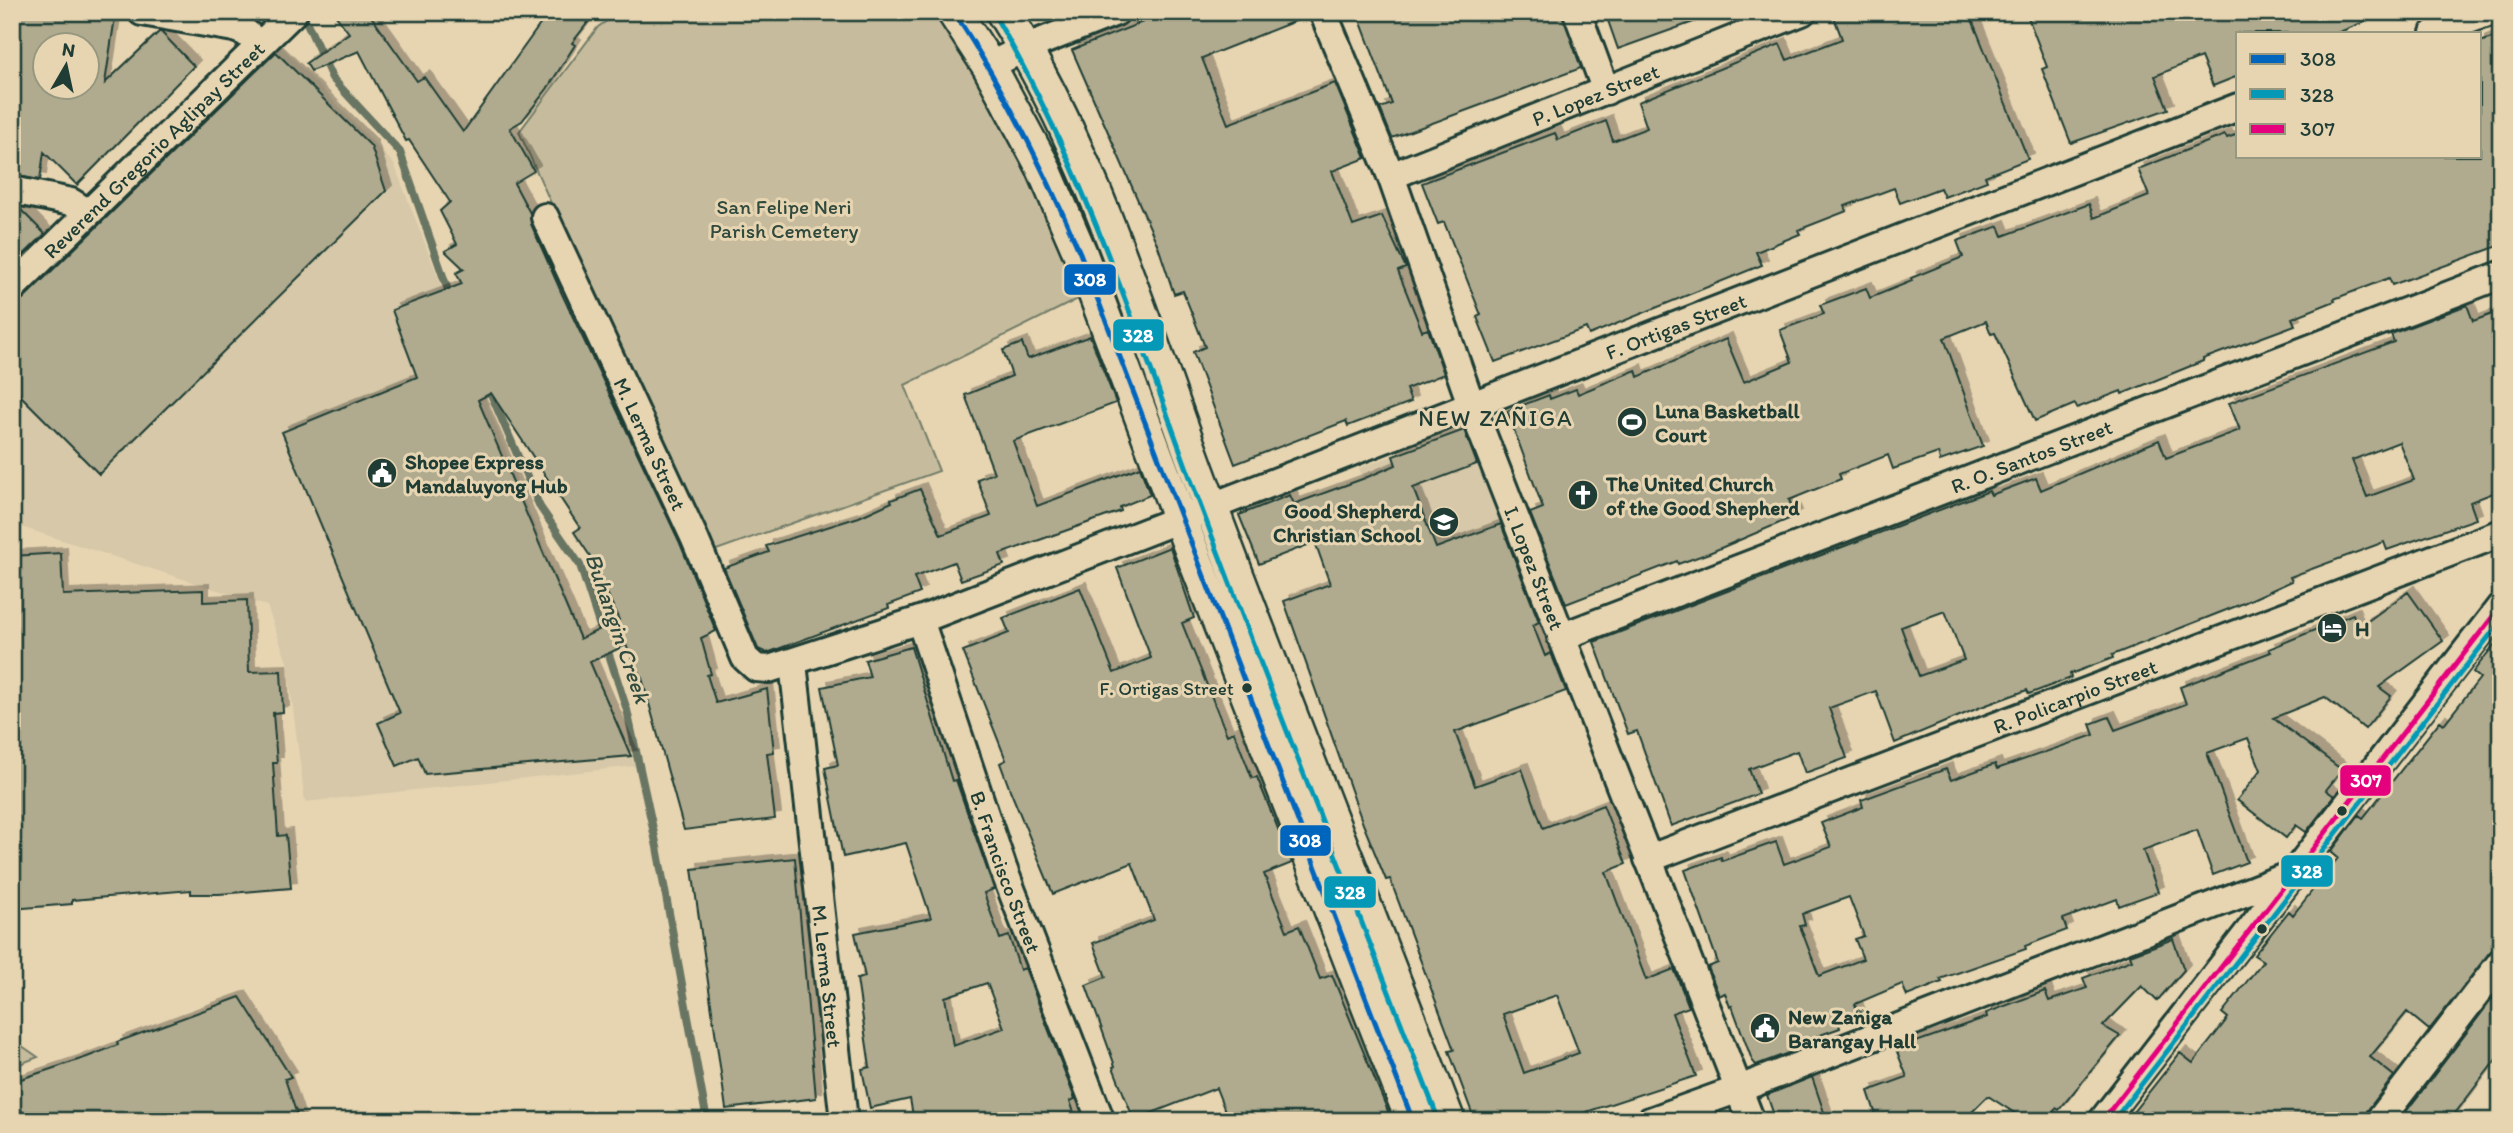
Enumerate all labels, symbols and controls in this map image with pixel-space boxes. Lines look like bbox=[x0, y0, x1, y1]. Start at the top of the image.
north arrow bbox=[32, 32, 102, 102]
legend bbox=[2236, 32, 2482, 158]
street label: Reverend Gregorio Aglipay Street bbox=[38, 36, 269, 263]
text: N bbox=[60, 37, 77, 62]
text: 308 bbox=[2300, 46, 2336, 71]
street label: P. Lopez Street bbox=[1528, 58, 1663, 131]
text: 328 bbox=[2300, 82, 2334, 107]
text: 307 bbox=[2300, 116, 2335, 141]
park label: San Felipe Neri Parish Cemetery bbox=[710, 194, 858, 243]
line badge: 308 bbox=[1063, 263, 1117, 296]
text: 308 bbox=[1074, 268, 1107, 291]
street label: F. Ortigas Street bbox=[1602, 287, 1750, 364]
line badge: 328 bbox=[1112, 318, 1165, 352]
text: 328 bbox=[1123, 324, 1154, 347]
street label: M. Lerma Street bbox=[609, 373, 692, 514]
place label: Luna Basketball Court bbox=[1655, 398, 1800, 447]
district label: NEW ZAÑIGA bbox=[1418, 404, 1574, 432]
sports icon: Luna Basketball Court bbox=[1615, 405, 1649, 439]
street label: R. O. Santos Street bbox=[1947, 413, 2116, 498]
place label: Shopee Express Mandaluyong Hub bbox=[405, 449, 568, 499]
public building icon: Shopee Express Mandaluyong Hub bbox=[365, 456, 399, 490]
place label: The United Church of the Good Shepherd bbox=[1605, 471, 1800, 521]
church icon: The United Church of the Good Shepherd bbox=[1566, 478, 1600, 512]
place label: Good Shepherd Christian School bbox=[1273, 498, 1422, 547]
street label: I. Lopez Street bbox=[1499, 502, 1570, 633]
school or university icon: Good Shepherd Christian School bbox=[1427, 505, 1461, 539]
water label: Buhangin Creek bbox=[579, 549, 657, 708]
hotel icon: H bbox=[2315, 611, 2349, 645]
place label: H bbox=[2355, 616, 2370, 641]
street label: R. Policarpio Street bbox=[1989, 653, 2160, 738]
place label: F. Ortigas Street bbox=[1099, 677, 1234, 700]
marker: F. Ortigas Street bbox=[1240, 681, 1254, 695]
line badge: 307 bbox=[2339, 764, 2392, 797]
text: 307 bbox=[2350, 769, 2382, 792]
street label: B. Francisco Street bbox=[966, 787, 1047, 956]
unlabelled marker bbox=[2335, 804, 2349, 818]
line badge: 308 bbox=[1279, 824, 1332, 857]
text: 308 bbox=[1289, 829, 1322, 852]
line badge: 328 bbox=[2280, 854, 2334, 888]
text: 328 bbox=[2292, 860, 2323, 883]
line badge: 328 bbox=[1323, 875, 1377, 909]
text: 328 bbox=[1335, 881, 1366, 904]
street label: M. Lerma Street bbox=[807, 903, 848, 1049]
unlabelled marker bbox=[2255, 922, 2269, 936]
place label: New Zañiga Barangay Hall bbox=[1788, 1004, 1917, 1054]
public building icon: New Zañiga Barangay Hall bbox=[1748, 1011, 1782, 1045]

